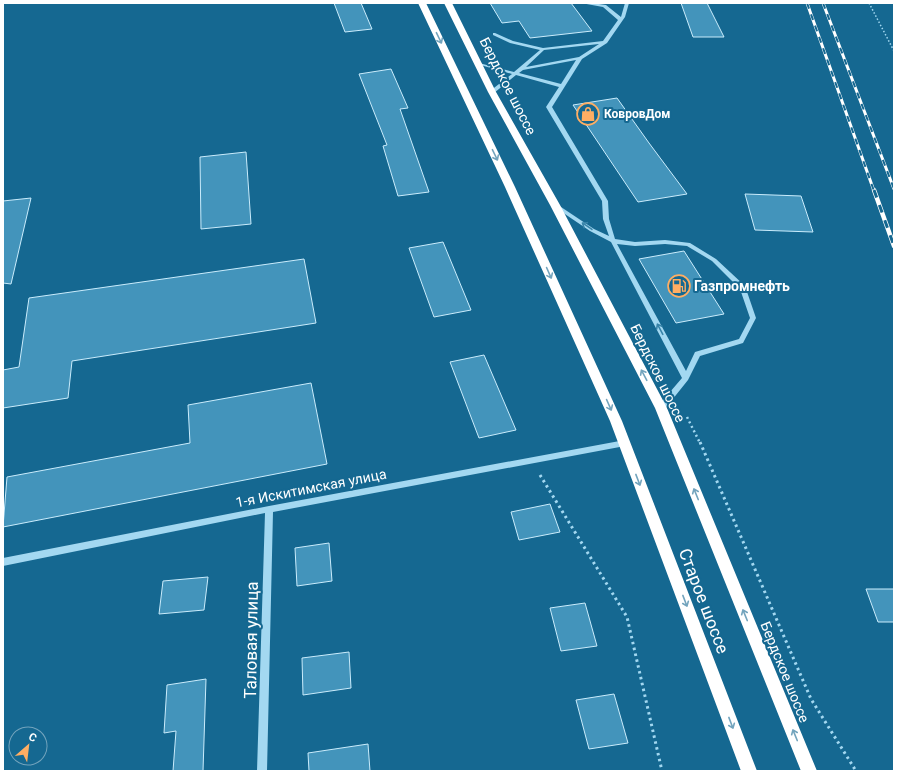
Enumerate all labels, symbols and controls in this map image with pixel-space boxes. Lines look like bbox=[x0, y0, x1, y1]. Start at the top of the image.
one-way arrow bbox=[436, 32, 443, 44]
street label: Бердское шоссе bbox=[476, 34, 540, 138]
shop icon: КовровДом bbox=[575, 101, 601, 127]
place label: КовровДом bbox=[604, 107, 670, 121]
one-way arrow bbox=[492, 149, 499, 161]
one-way arrow bbox=[582, 222, 593, 230]
one-way arrow bbox=[546, 267, 553, 279]
fuel station icon: Газпромнефть bbox=[666, 273, 692, 299]
place label: Газпромнефть bbox=[694, 278, 790, 294]
street label: Бердское шоссе bbox=[627, 321, 689, 425]
one-way arrow bbox=[656, 323, 663, 335]
one-way arrow bbox=[640, 370, 647, 382]
one-way arrow bbox=[606, 398, 613, 410]
street label: 1-я Искитимская улица bbox=[234, 466, 388, 510]
one-way arrow bbox=[635, 473, 643, 485]
one-way arrow bbox=[692, 489, 700, 501]
street label: Старое шоссе bbox=[675, 546, 733, 656]
street label: Таловая улица bbox=[240, 581, 262, 699]
one-way arrow bbox=[681, 595, 689, 607]
one-way arrow bbox=[741, 609, 749, 621]
street label: Бердское шоссе bbox=[757, 619, 813, 725]
one-way arrow bbox=[727, 716, 735, 728]
north arrow bbox=[8, 726, 48, 766]
one-way arrow bbox=[790, 729, 798, 741]
text: С bbox=[26, 730, 39, 745]

